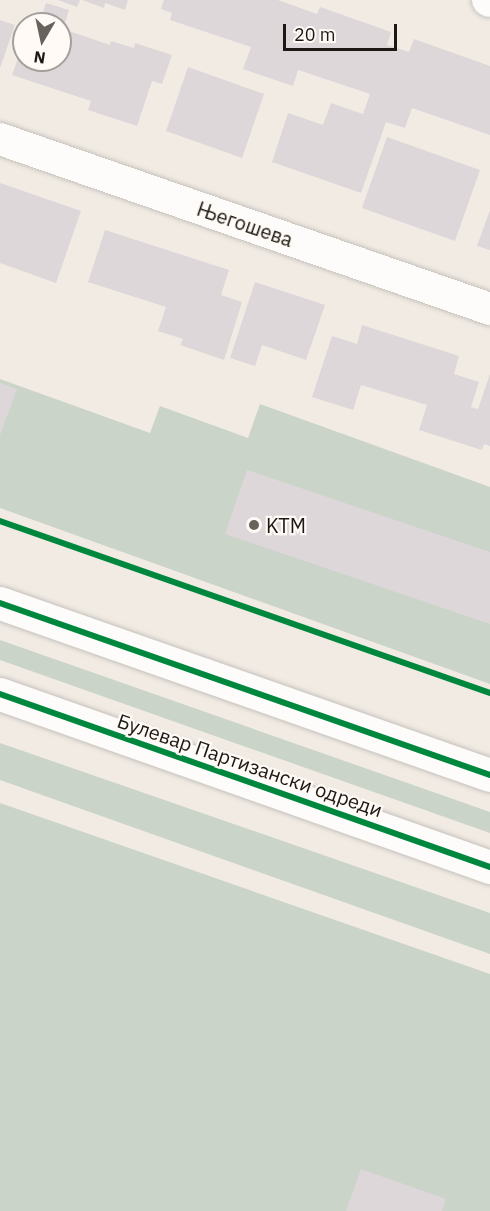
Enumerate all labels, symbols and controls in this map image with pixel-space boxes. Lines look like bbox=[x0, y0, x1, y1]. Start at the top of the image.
north arrow bbox=[12, 12, 72, 72]
scale bar bbox=[286, 12, 400, 50]
text: 20 m bbox=[294, 23, 336, 46]
text: N bbox=[32, 47, 47, 69]
street label: Његошева bbox=[194, 196, 296, 252]
place label: KTM bbox=[266, 513, 306, 537]
marker: KTM bbox=[247, 518, 261, 532]
street label: Булевар Партизански одреди bbox=[114, 708, 386, 822]

